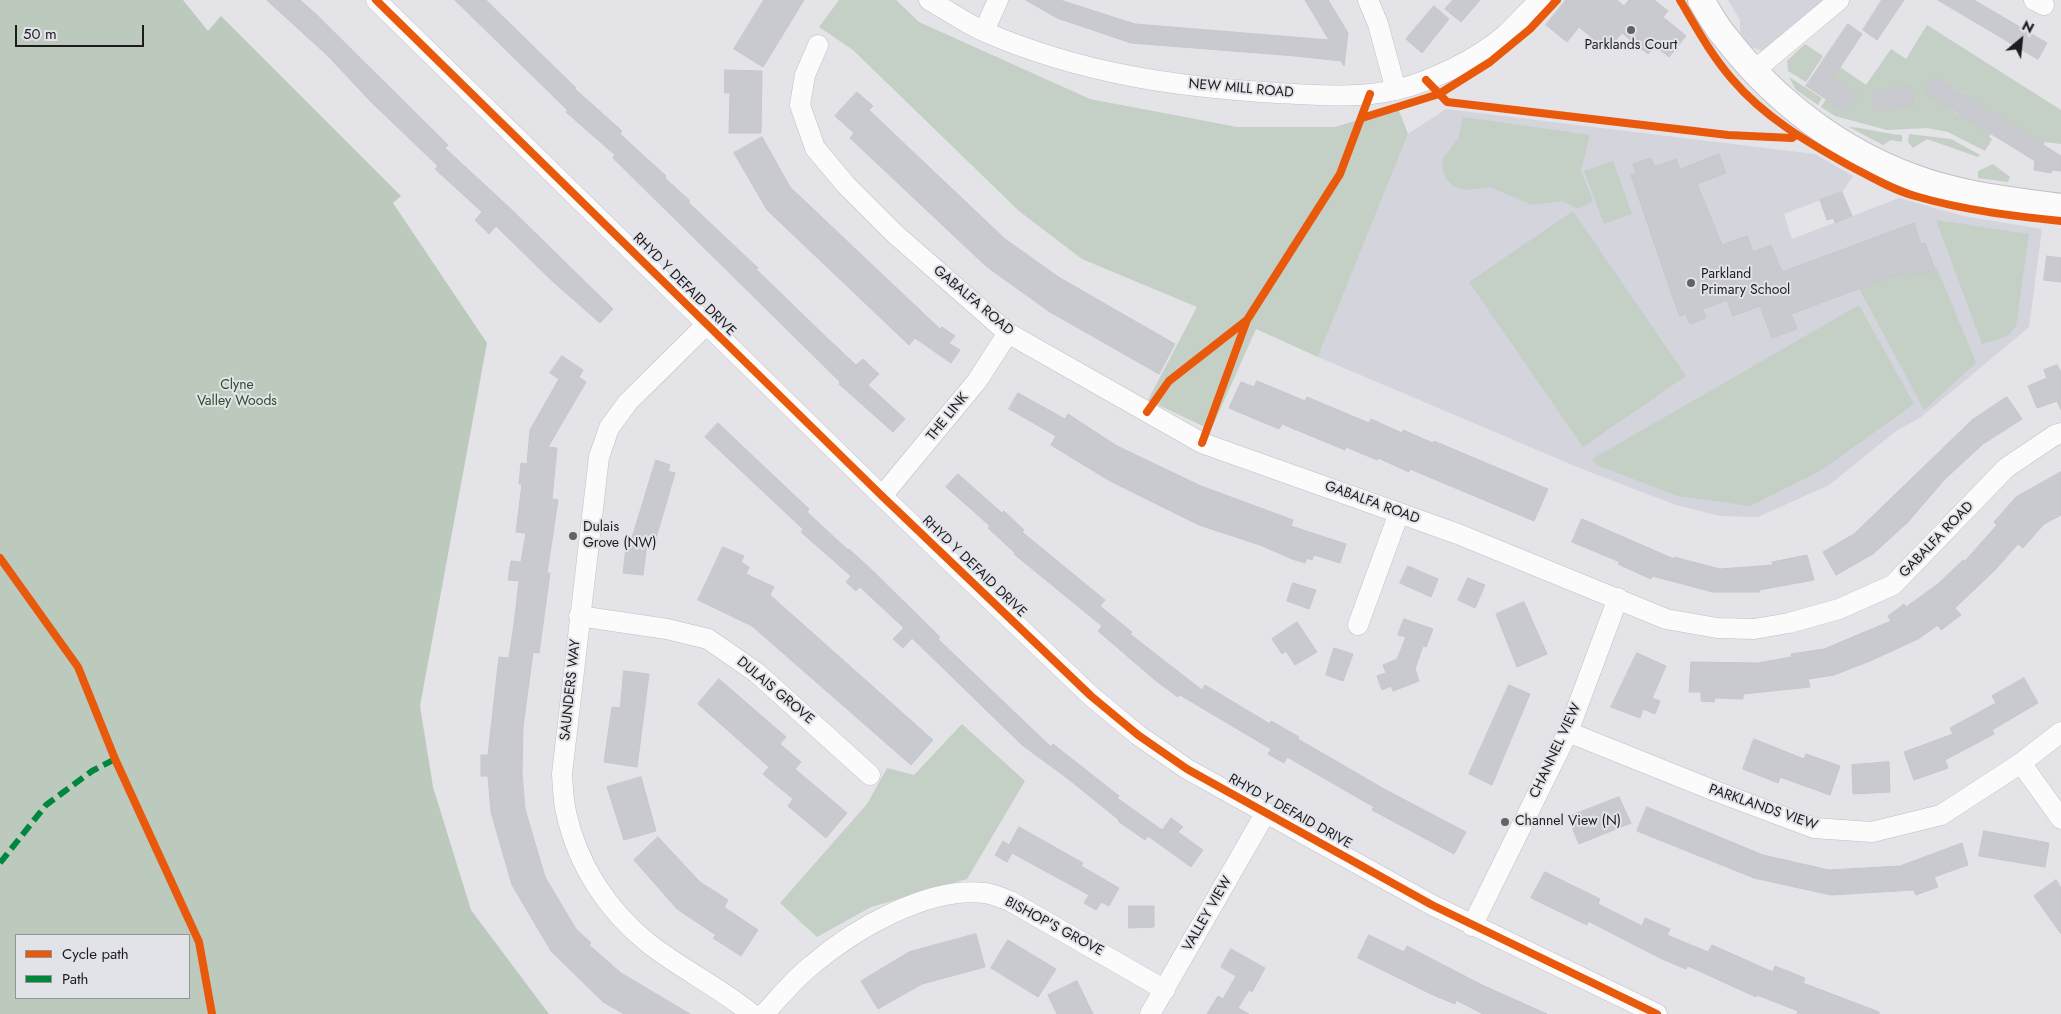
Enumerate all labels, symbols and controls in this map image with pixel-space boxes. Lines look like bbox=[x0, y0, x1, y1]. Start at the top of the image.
scale bar bbox=[18, 15, 146, 47]
north arrow bbox=[1996, 15, 2046, 65]
text: N bbox=[2018, 15, 2038, 38]
text: 50 m bbox=[23, 23, 57, 45]
marker: Parklands Court bbox=[1625, 24, 1637, 36]
place label: Parklands Court bbox=[1585, 38, 1677, 54]
street label: NEW MILL ROAD bbox=[1188, 76, 1294, 102]
street label: RHYD Y DEFAID DRIVE bbox=[629, 230, 739, 340]
street label: GABALFA ROAD bbox=[929, 263, 1017, 339]
place label: Parkland Primary School bbox=[1701, 267, 1790, 300]
marker: Parkland Primary School bbox=[1685, 277, 1697, 289]
park label: Clyne Valley Woods bbox=[197, 378, 277, 411]
street label: THE LINK bbox=[924, 390, 972, 444]
street label: GABALFA ROAD bbox=[1322, 478, 1422, 528]
street label: GABALFA ROAD bbox=[1896, 498, 1978, 582]
street label: RHYD Y DEFAID DRIVE bbox=[918, 513, 1030, 621]
place label: Dulais Grove (NW) bbox=[583, 520, 657, 552]
marker: Dulais Grove (NW) bbox=[567, 530, 579, 542]
street label: SAUNDERS WAY bbox=[557, 638, 585, 742]
street label: DULAIS GROVE bbox=[733, 654, 817, 728]
street label: CHANNEL VIEW bbox=[1527, 701, 1585, 801]
street label: RHYD Y DEFAID DRIVE bbox=[1225, 771, 1355, 853]
street label: PARKLANDS VIEW bbox=[1706, 781, 1820, 835]
place label: Channel View (N) bbox=[1515, 814, 1621, 830]
marker: Channel View (N) bbox=[1499, 816, 1511, 828]
street label: VALLEY VIEW bbox=[1180, 874, 1236, 954]
street label: BISHOP'S GROVE bbox=[1002, 894, 1106, 960]
legend bbox=[15, 934, 190, 999]
text: Cycle path bbox=[62, 943, 129, 965]
text: Path bbox=[62, 968, 88, 990]

